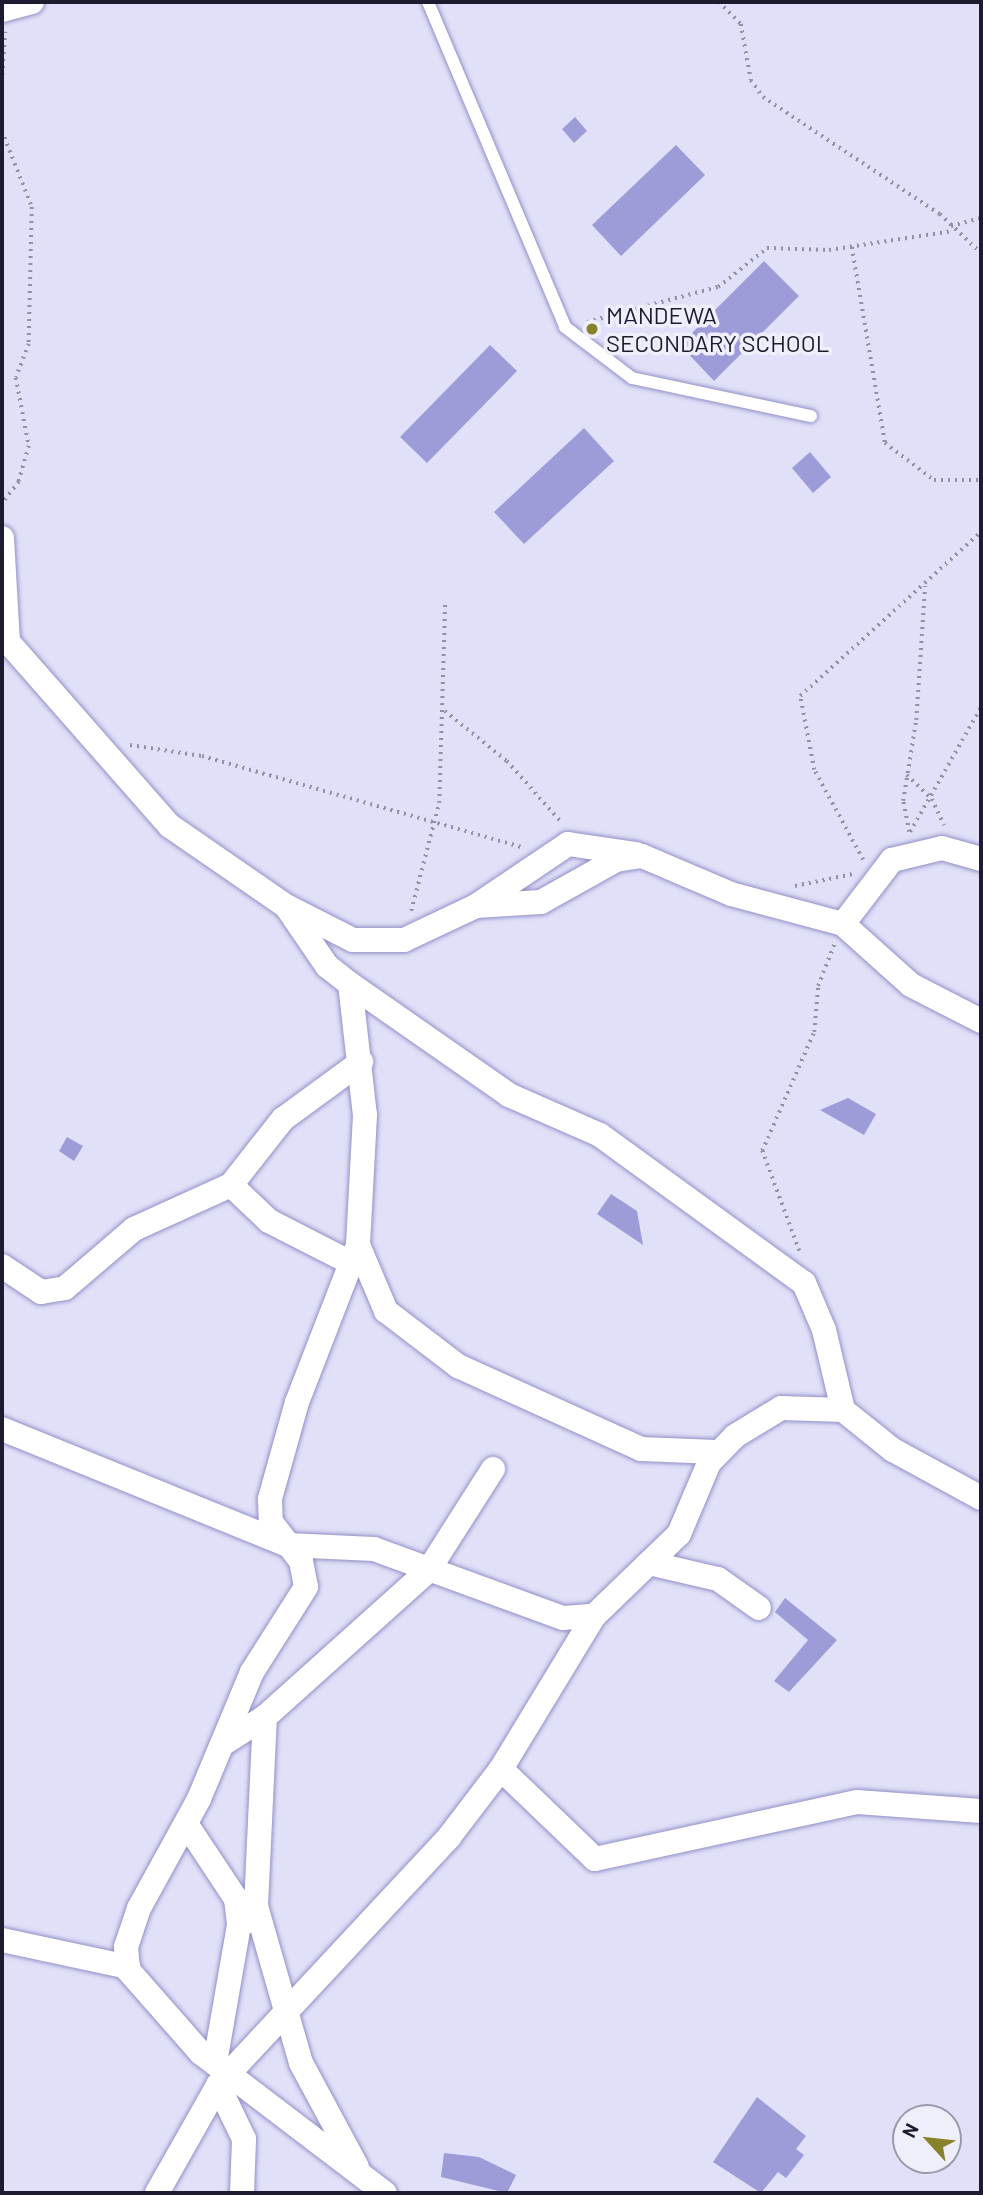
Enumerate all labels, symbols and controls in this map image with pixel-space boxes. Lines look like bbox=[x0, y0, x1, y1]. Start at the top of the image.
place label: MANDEWA SECONDARY SCHOOL bbox=[606, 301, 829, 357]
marker: MANDEWA SECONDARY SCHOOL bbox=[584, 321, 600, 337]
north arrow bbox=[892, 2104, 962, 2174]
text: N bbox=[897, 2119, 923, 2141]

